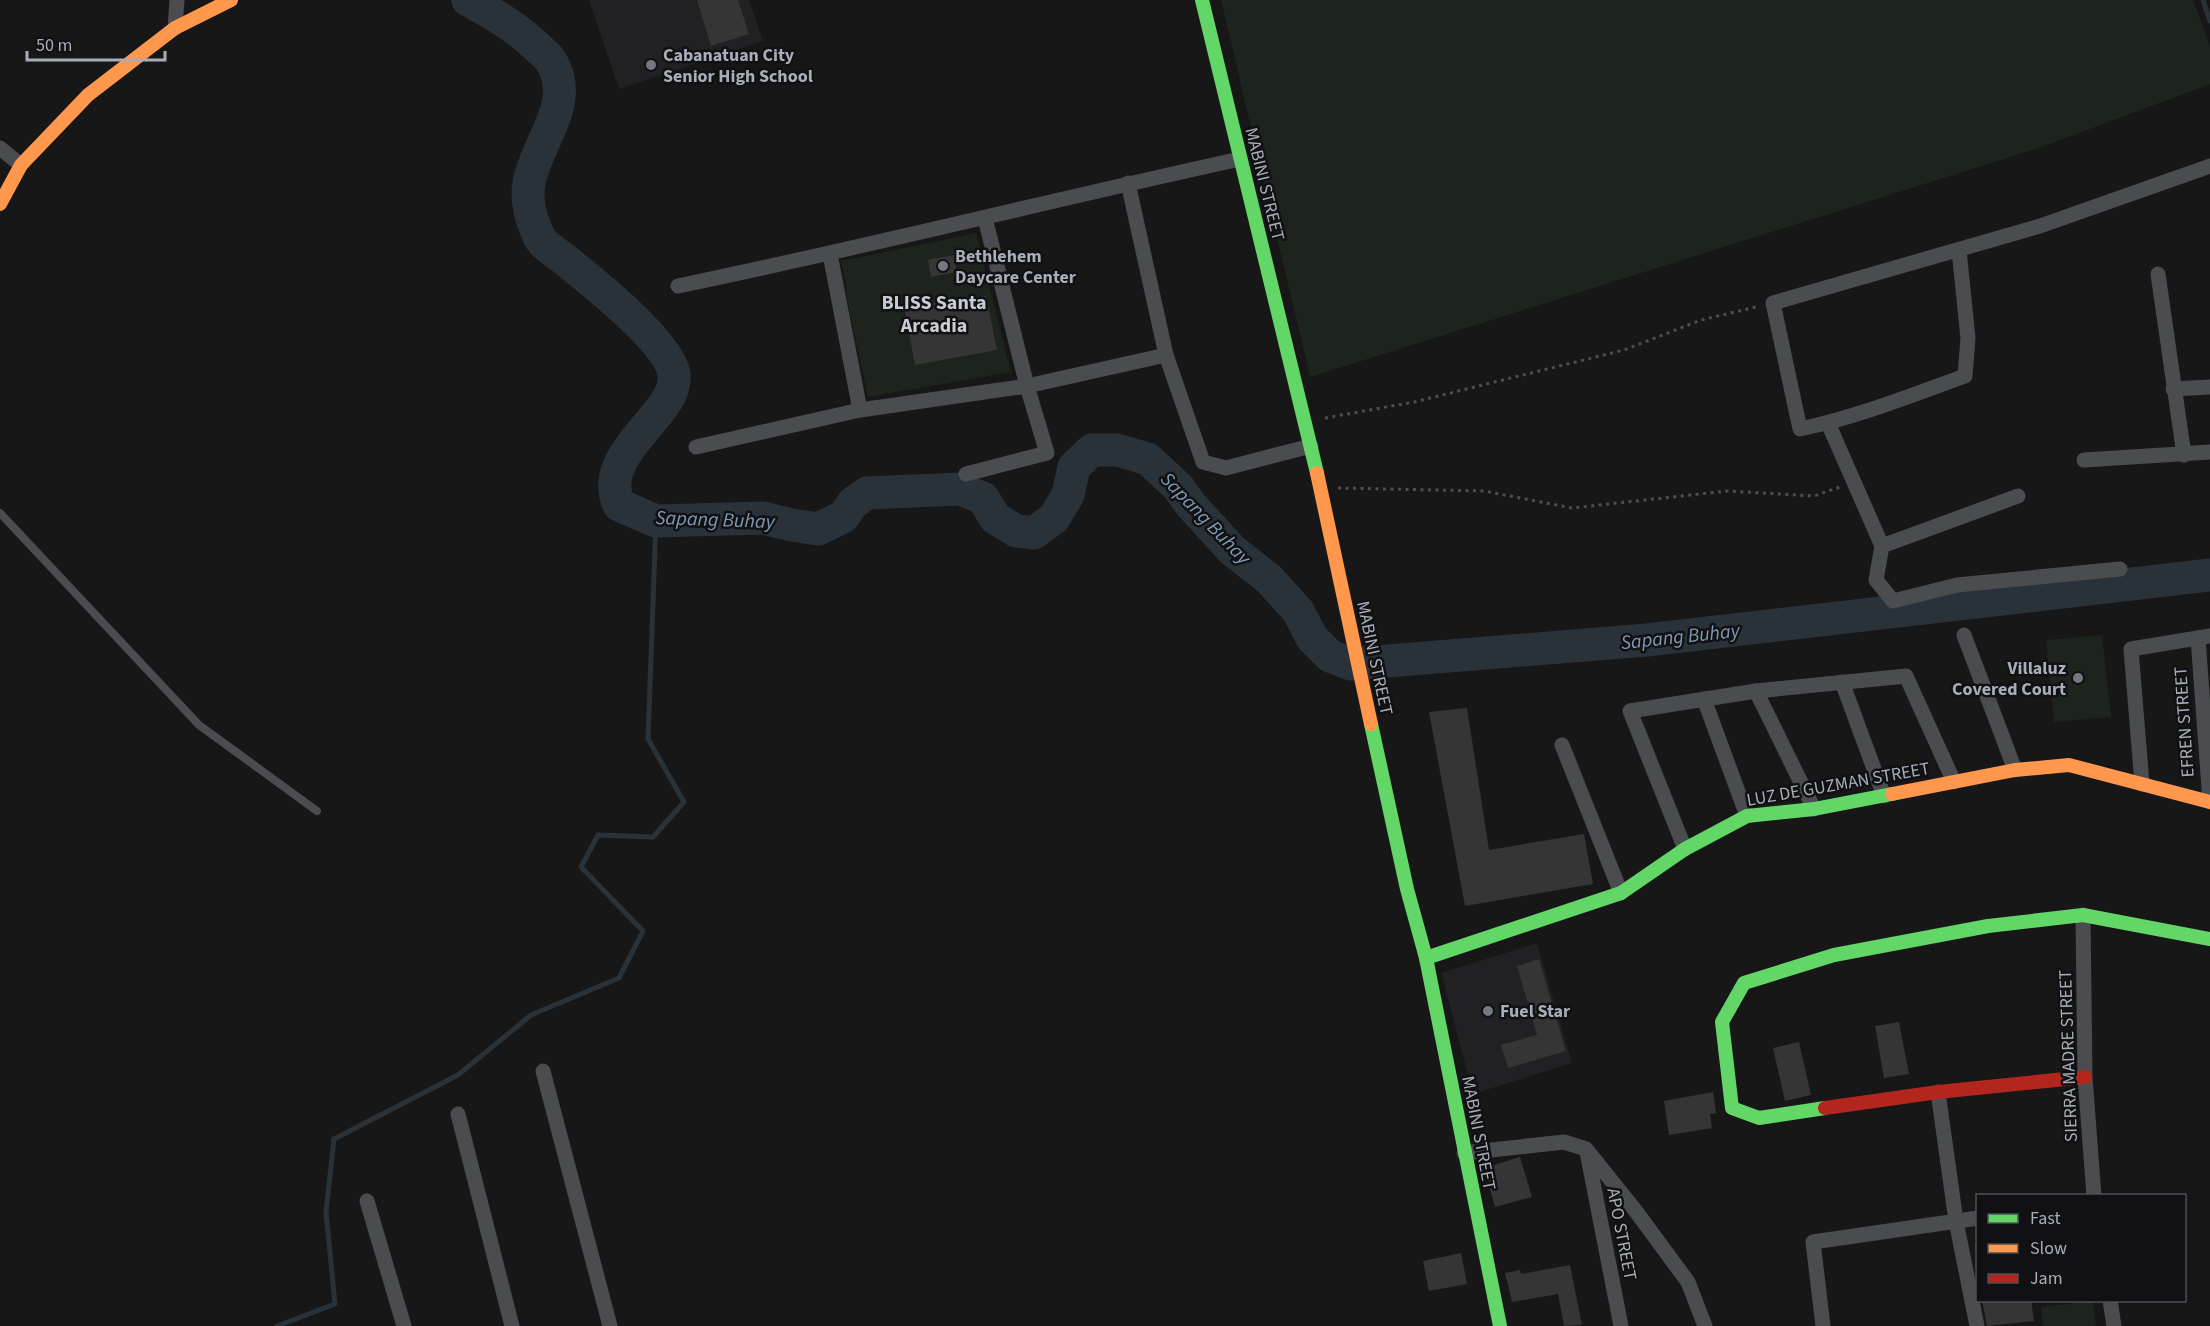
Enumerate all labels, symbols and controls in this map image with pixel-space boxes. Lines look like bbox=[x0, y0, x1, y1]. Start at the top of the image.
scale bar bbox=[27, 24, 165, 62]
text: 50 m bbox=[36, 33, 72, 58]
place label: Cabanatuan City Senior High School bbox=[663, 43, 813, 89]
marker: Cabanatuan City Senior High School bbox=[644, 58, 658, 72]
street label: MABINI STREET bbox=[1238, 125, 1291, 244]
place label: Bethlehem Daycare Center bbox=[955, 244, 1077, 290]
marker: Bethlehem Daycare Center bbox=[936, 259, 950, 273]
district label: BLISS Santa Arcadia bbox=[881, 289, 987, 340]
water label: Sapang Buhay bbox=[1154, 466, 1258, 572]
water label: Sapang Buhay bbox=[655, 504, 776, 536]
street label: MABINI STREET bbox=[1350, 599, 1399, 718]
water label: Sapang Buhay bbox=[1619, 617, 1742, 657]
place label: Villaluz Covered Court bbox=[1952, 656, 2066, 702]
street label: EFREN STREET bbox=[2168, 665, 2201, 778]
marker: Villaluz Covered Court bbox=[2071, 671, 2085, 685]
street label: LUZ DE GUZMAN STREET bbox=[1745, 756, 1932, 813]
street label: SIERRA MADRE STREET bbox=[2053, 969, 2084, 1143]
place label: Fuel Star bbox=[1500, 999, 1571, 1024]
marker: Fuel Star bbox=[1481, 1004, 1495, 1018]
street label: MABINI STREET bbox=[1455, 1074, 1502, 1193]
street label: APO STREET bbox=[1600, 1186, 1643, 1283]
legend bbox=[1976, 1194, 2186, 1302]
text: Fast bbox=[2030, 1206, 2061, 1231]
text: Slow bbox=[2030, 1236, 2067, 1261]
text: Jam bbox=[2030, 1266, 2063, 1291]

